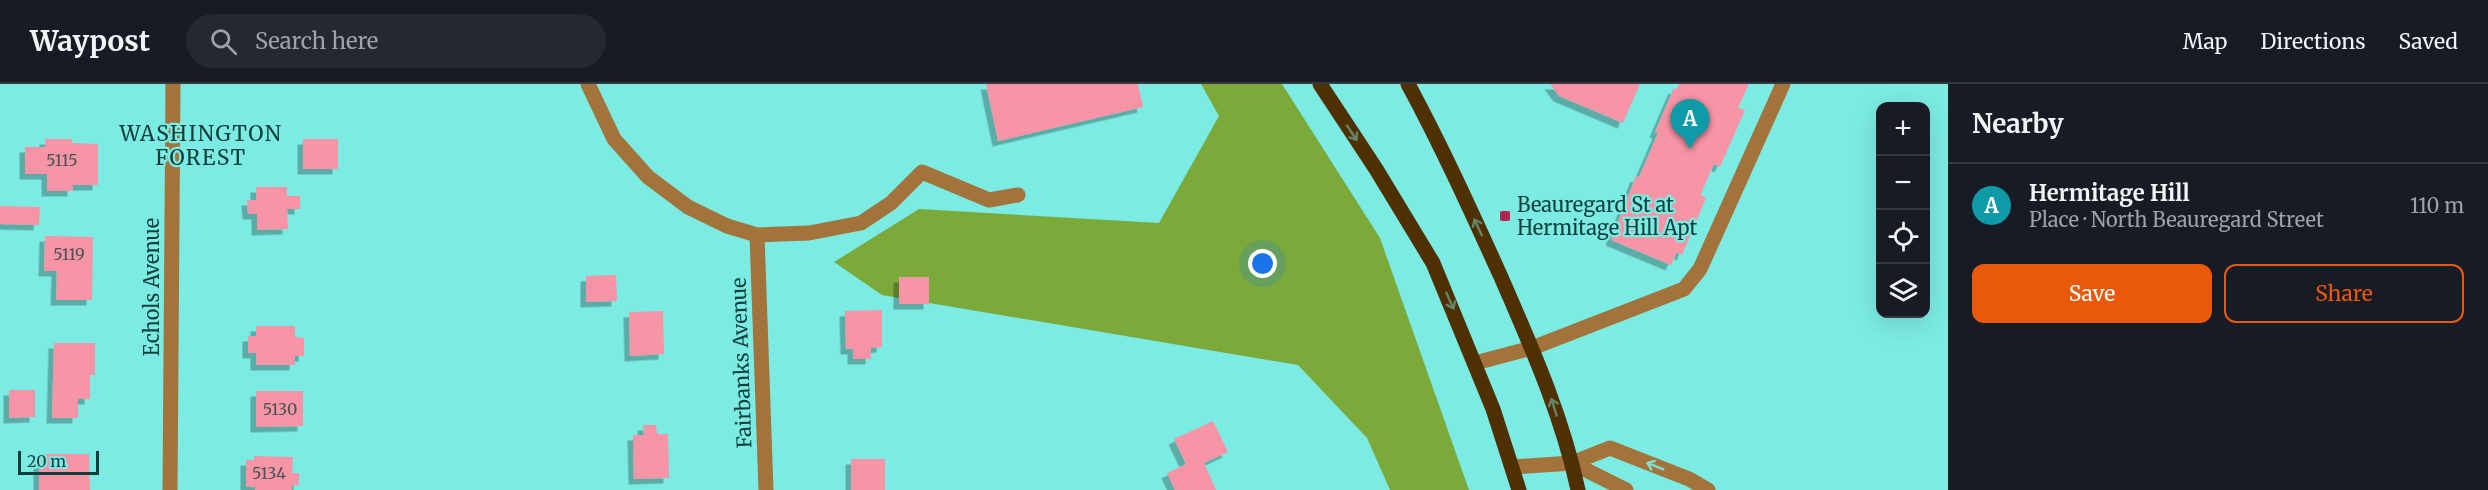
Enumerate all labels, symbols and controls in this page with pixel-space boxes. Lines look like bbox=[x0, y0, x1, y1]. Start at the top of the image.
search box bbox=[186, 14, 606, 68]
text: Waypost bbox=[30, 23, 150, 59]
icon: search bbox=[207, 25, 240, 58]
text: Search here bbox=[255, 27, 378, 55]
text: Map bbox=[2183, 28, 2227, 55]
text: Directions bbox=[2260, 28, 2365, 55]
text: Saved bbox=[2398, 28, 2458, 55]
pin: A bbox=[1670, 100, 1710, 149]
map controls bbox=[1876, 102, 1930, 318]
button: + bbox=[1876, 102, 1930, 156]
text: Nearby bbox=[1972, 107, 2064, 140]
district label: WASHINGTON FOREST bbox=[119, 120, 282, 171]
one-way arrow bbox=[1346, 124, 1358, 140]
house number: 5115 bbox=[46, 150, 78, 170]
button: − bbox=[1876, 156, 1930, 210]
text: Hermitage Hill bbox=[2029, 179, 2190, 207]
place label: Beauregard St at Hermitage Hill Apt bbox=[1517, 192, 1698, 240]
text: A bbox=[1984, 193, 1999, 218]
text: 110 m bbox=[2410, 193, 2464, 218]
text: Place · North Beauregard Street bbox=[2029, 207, 2324, 232]
marker: Beauregard St at Hermitage Hill Apt bbox=[1498, 209, 1512, 223]
button: locate bbox=[1876, 210, 1930, 264]
street label: Echols Avenue bbox=[139, 218, 164, 356]
one-way arrow bbox=[1472, 219, 1484, 237]
house number: 5119 bbox=[53, 244, 85, 264]
your location bbox=[1248, 249, 1277, 278]
button: layers bbox=[1876, 264, 1930, 318]
button: Save bbox=[1972, 264, 2212, 323]
button: Share bbox=[2224, 264, 2464, 323]
street label: Fairbanks Avenue bbox=[726, 277, 756, 449]
one-way arrow bbox=[1445, 291, 1457, 309]
one-way arrow bbox=[1548, 398, 1559, 417]
house number: 5130 bbox=[263, 399, 297, 419]
scale bar bbox=[18, 448, 99, 476]
text: 20 m bbox=[27, 451, 66, 471]
one-way arrow bbox=[1646, 460, 1665, 471]
house number: 5134 bbox=[252, 463, 286, 483]

